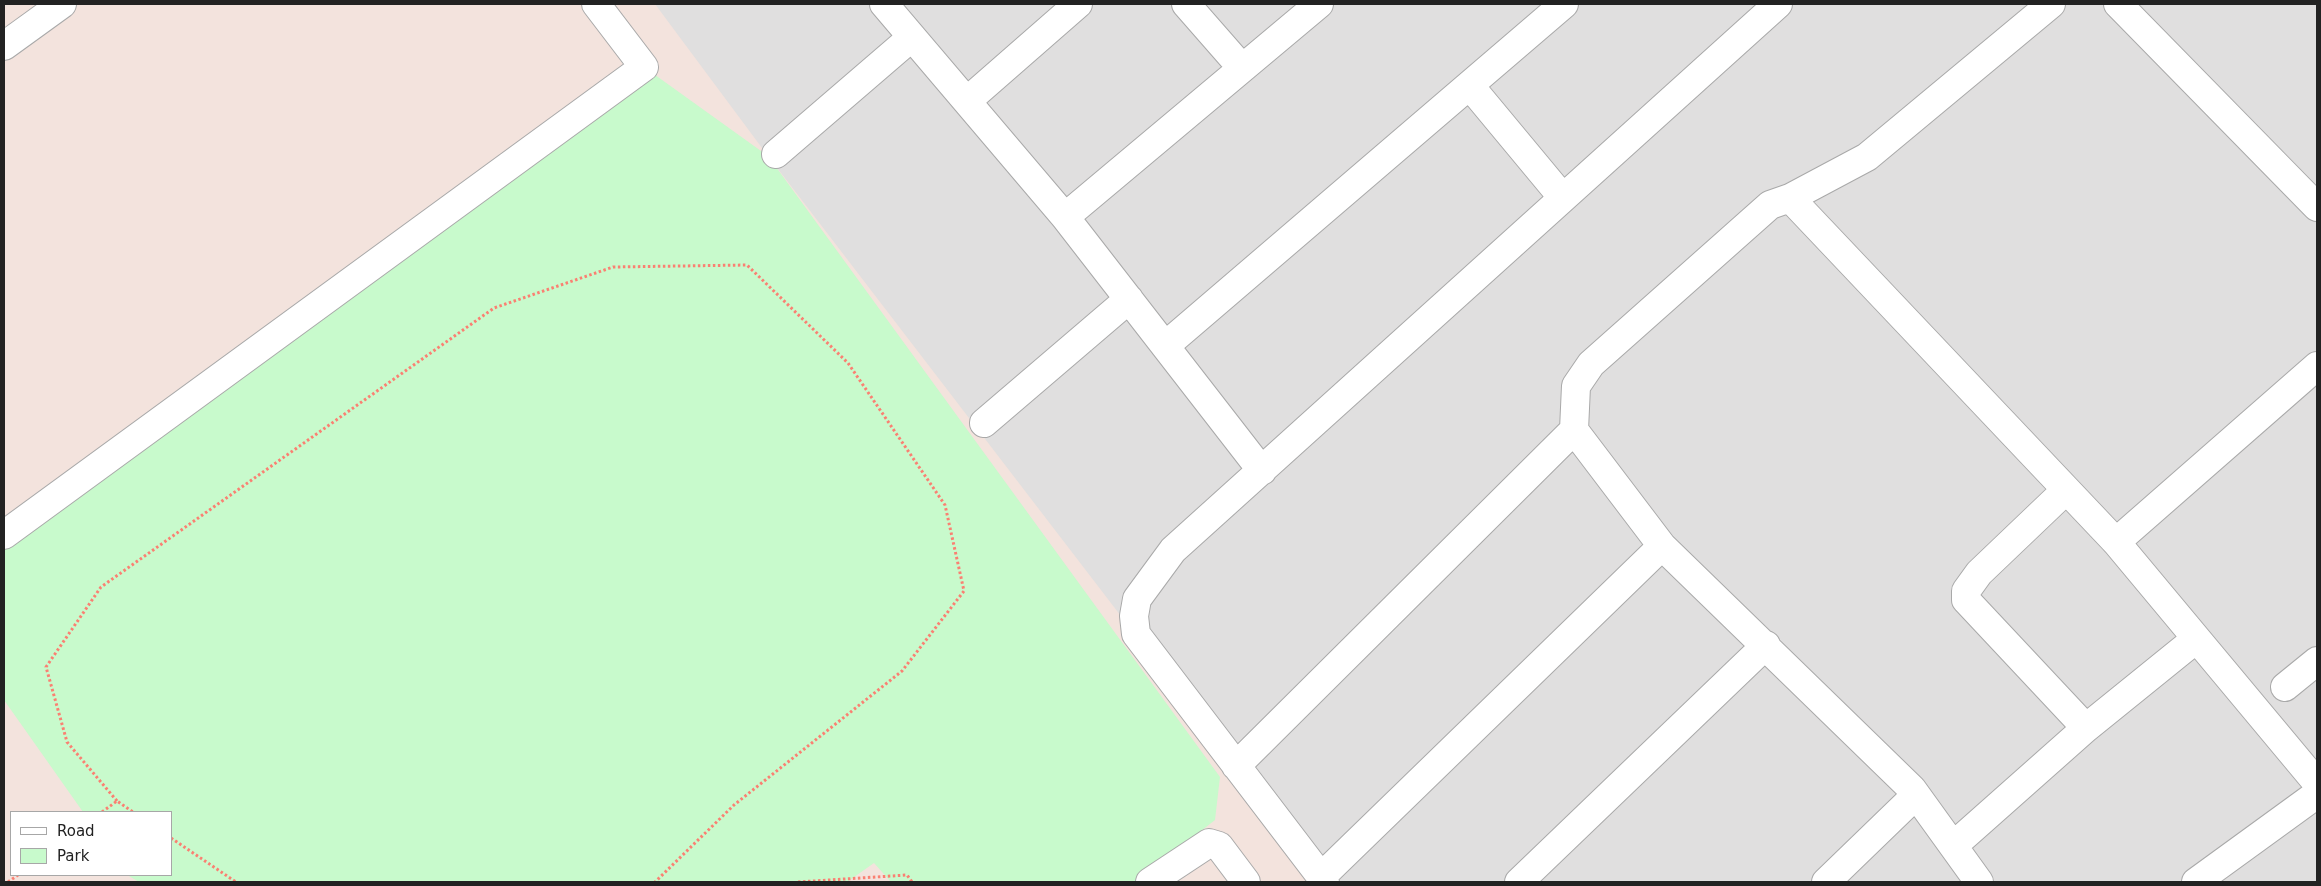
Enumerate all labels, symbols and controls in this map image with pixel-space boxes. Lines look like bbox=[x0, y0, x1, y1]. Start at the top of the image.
legend bbox=[10, 811, 172, 876]
text: Road bbox=[57, 822, 95, 840]
text: Park bbox=[57, 847, 89, 865]

